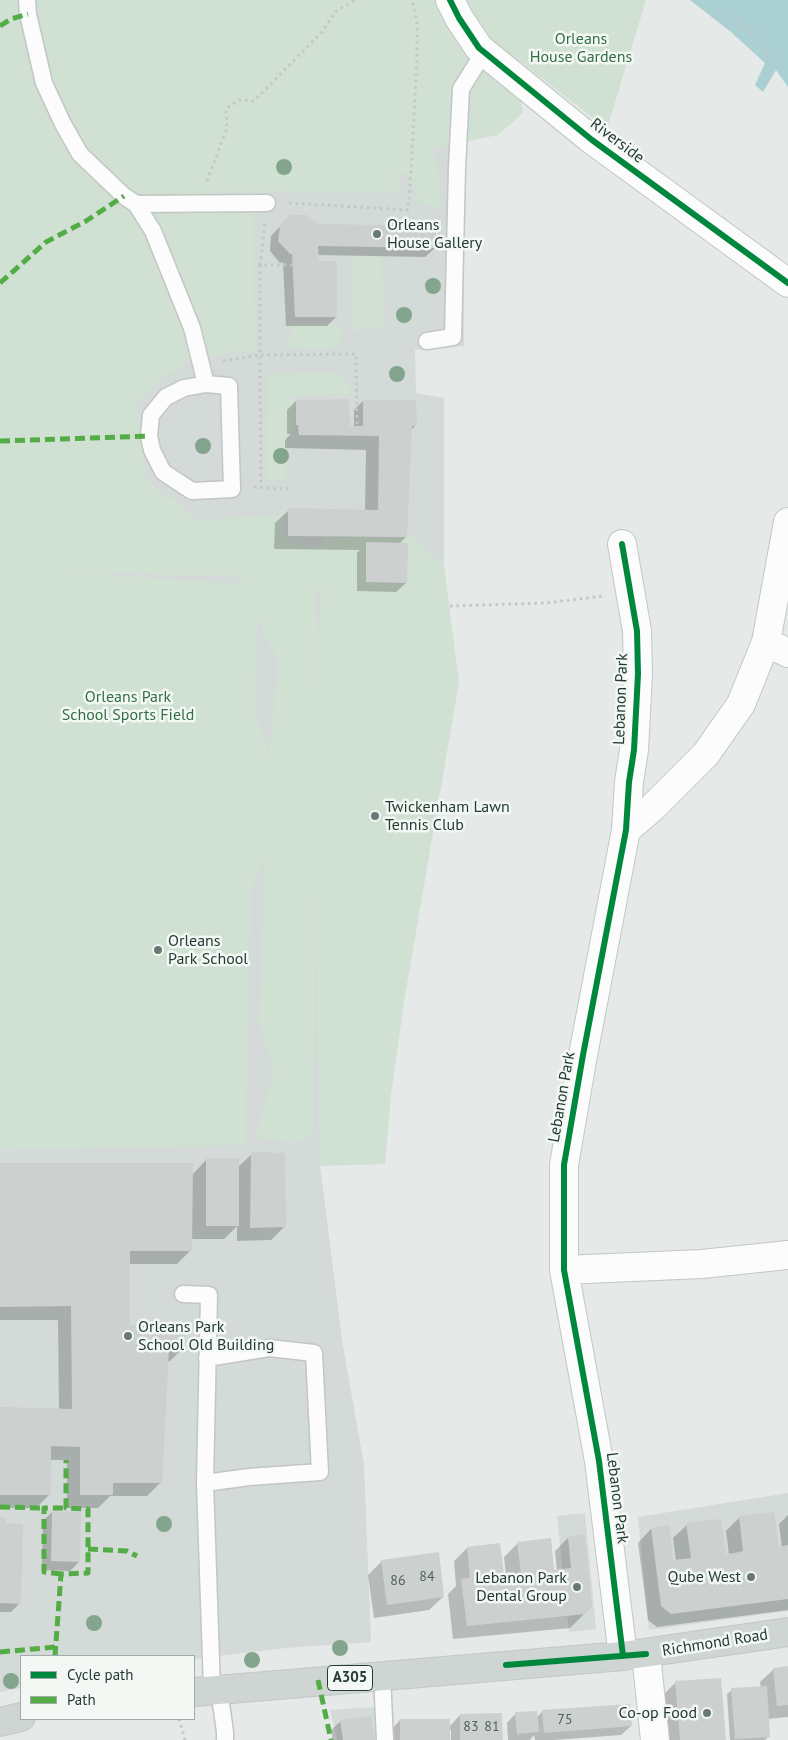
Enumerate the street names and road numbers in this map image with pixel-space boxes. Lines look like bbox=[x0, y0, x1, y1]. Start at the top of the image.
street label: Riverside bbox=[586, 114, 648, 168]
street label: Lebanon Park bbox=[610, 653, 632, 745]
street label: Lebanon Park bbox=[545, 1050, 579, 1144]
street label: Lebanon Park bbox=[602, 1451, 632, 1545]
street label: Richmond Road bbox=[661, 1625, 769, 1661]
road number: A305 bbox=[328, 1666, 372, 1690]

